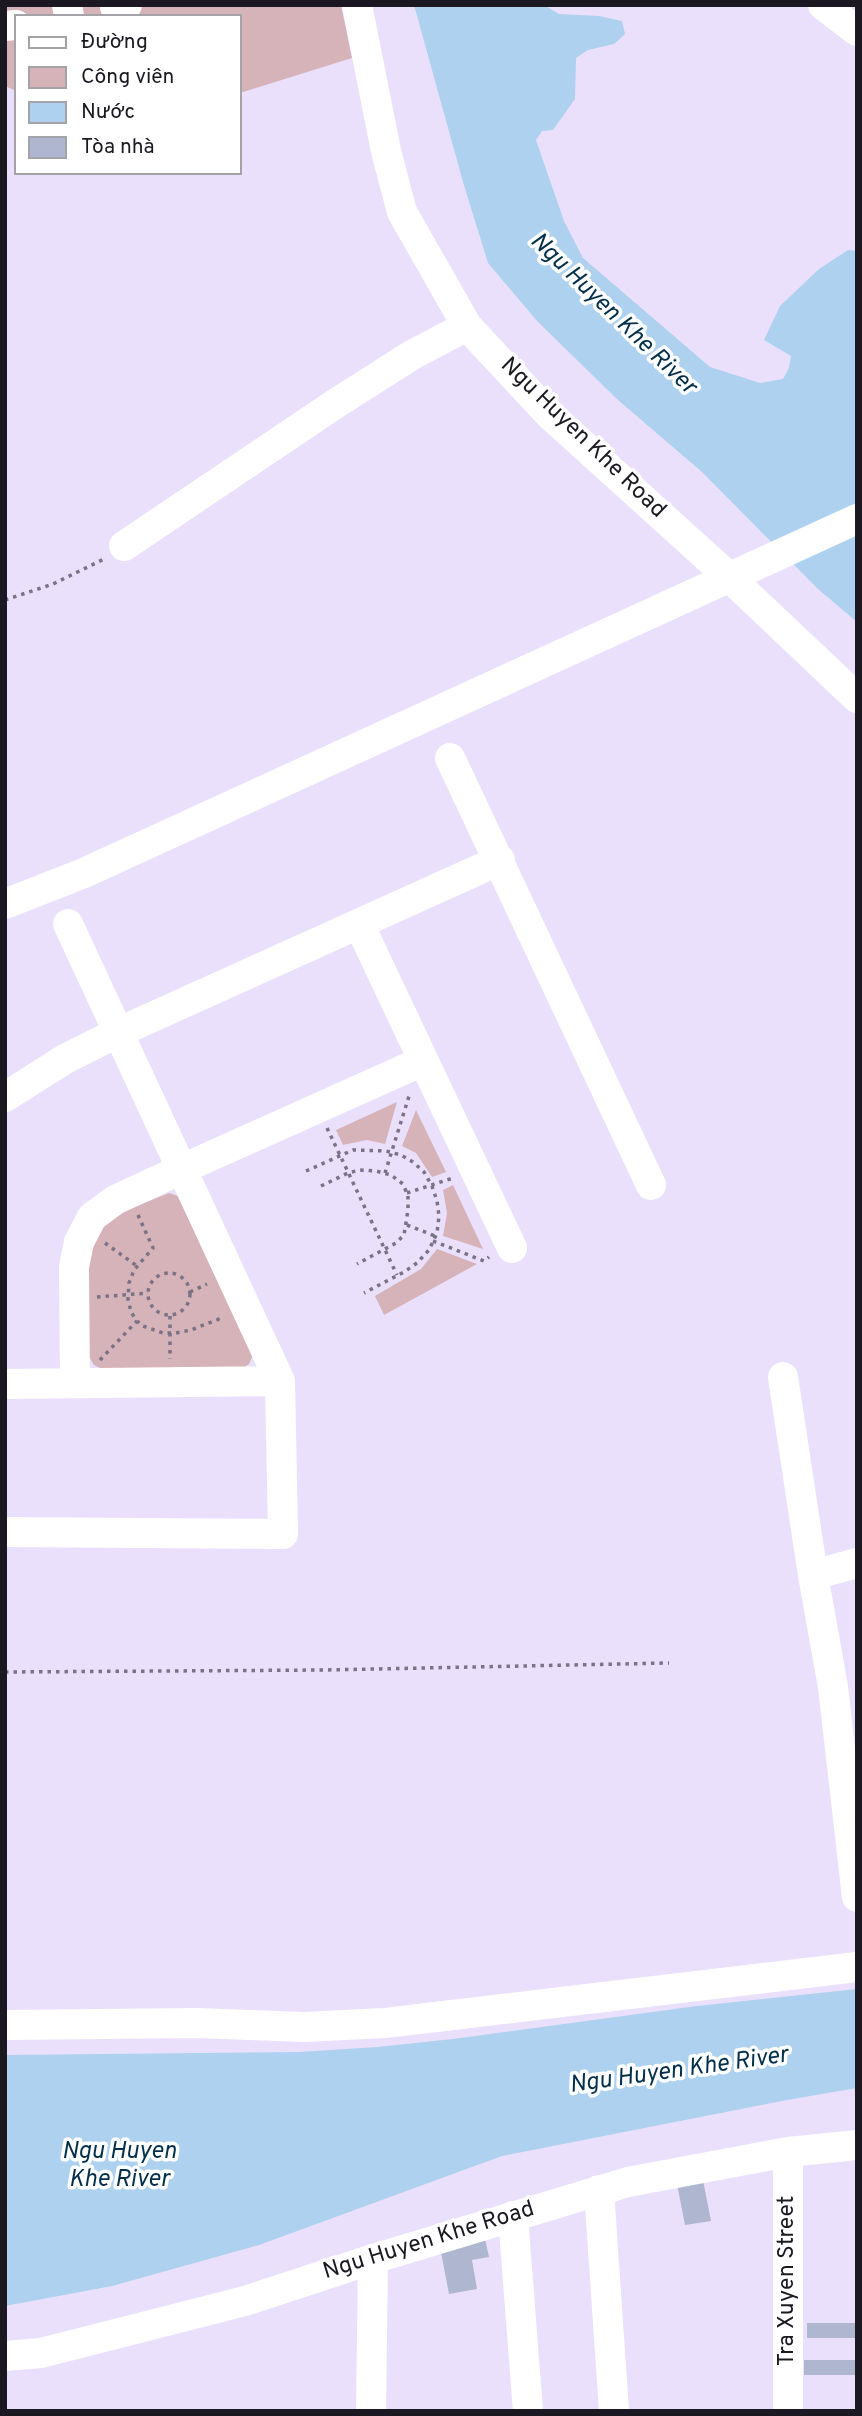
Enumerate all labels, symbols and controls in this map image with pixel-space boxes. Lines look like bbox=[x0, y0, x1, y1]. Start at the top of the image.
legend bbox=[14, 14, 242, 175]
text: Đường bbox=[81, 29, 148, 56]
text: Công viên bbox=[81, 64, 174, 91]
text: Nước bbox=[81, 99, 135, 126]
text: Tòa nhà bbox=[81, 134, 155, 161]
water label: Ngu Huyen Khe River bbox=[523, 228, 701, 402]
street label: Ngu Huyen Khe Road bbox=[493, 353, 671, 525]
water label: Ngu Huyen Khe River bbox=[568, 2042, 790, 2102]
water label: Ngu Huyen Khe River bbox=[62, 2139, 176, 2195]
street label: Tra Xuyen Street bbox=[774, 2196, 802, 2366]
street label: Ngu Huyen Khe Road bbox=[320, 2197, 538, 2287]

